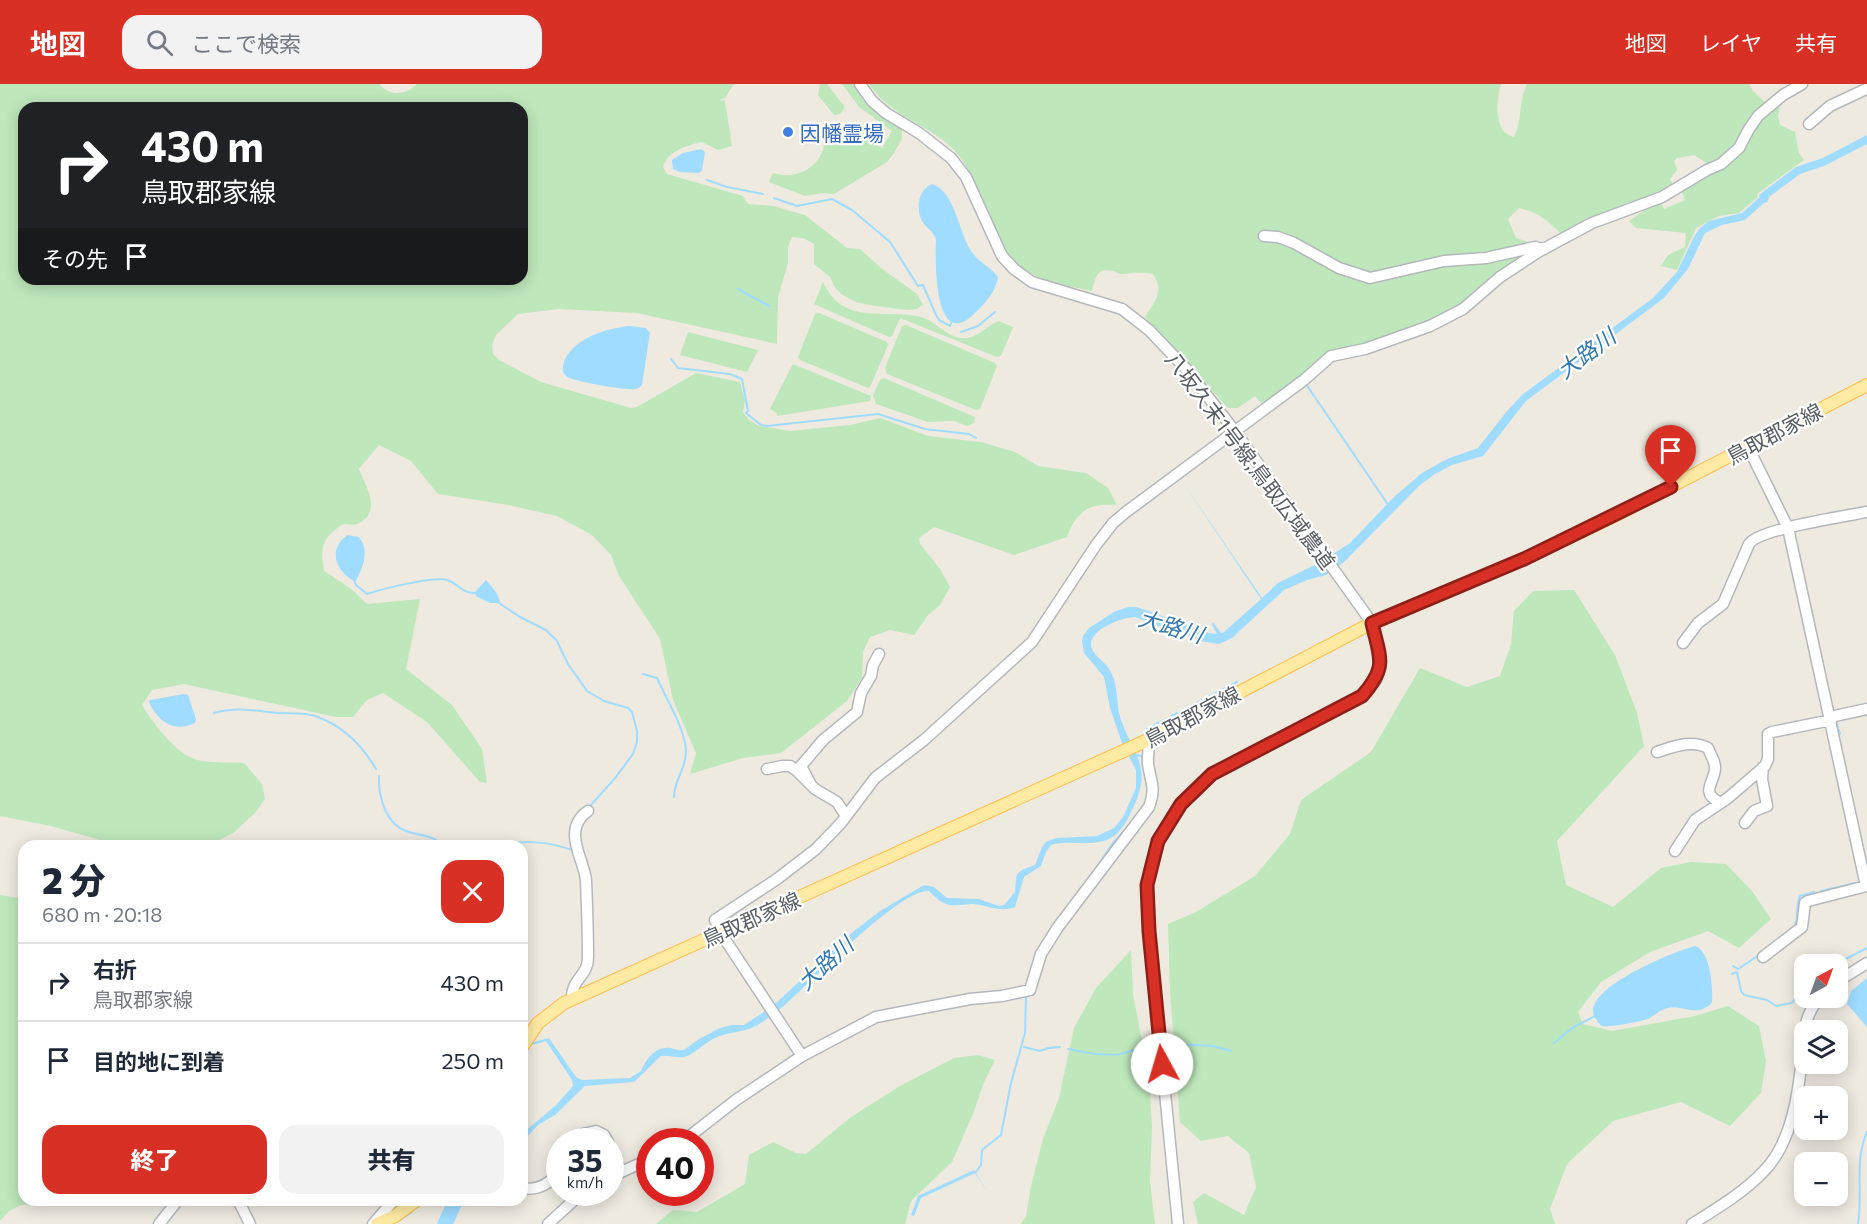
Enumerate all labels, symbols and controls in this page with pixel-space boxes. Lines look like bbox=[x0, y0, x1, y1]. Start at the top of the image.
search box bbox=[122, 15, 542, 69]
text: 地図 bbox=[30, 26, 86, 60]
icon: search bbox=[143, 26, 176, 59]
text: ここで検索 bbox=[191, 30, 301, 57]
text: 地図 bbox=[1625, 30, 1667, 55]
text: レイヤ bbox=[1700, 30, 1762, 55]
text: 共有 bbox=[1795, 30, 1837, 55]
text: 430 m bbox=[141, 119, 264, 171]
place label: 因幡霊場 bbox=[800, 120, 884, 145]
marker: 因幡霊場 bbox=[781, 125, 795, 139]
icon: right bbox=[42, 126, 120, 204]
text: 鳥取郡家線 bbox=[141, 175, 276, 208]
icon: arrive bbox=[120, 240, 153, 273]
text: その先 bbox=[42, 245, 108, 272]
water label: 大路川 bbox=[1552, 321, 1622, 384]
street label: 八坂久末1号線;鳥取広域農道 bbox=[1161, 346, 1341, 574]
street label: 鳥取郡家線 bbox=[1722, 397, 1826, 469]
pin bbox=[1645, 425, 1696, 487]
icon: arrive bbox=[1654, 434, 1687, 467]
water label: 大路川 bbox=[1136, 604, 1208, 649]
street label: 鳥取郡家線 bbox=[1140, 680, 1244, 752]
text: 2 分 bbox=[42, 857, 106, 901]
button: close bbox=[441, 860, 504, 923]
street label: 鳥取郡家線 bbox=[698, 886, 804, 952]
text: 680 m · 20:18 bbox=[42, 902, 163, 926]
water label: 大路川 bbox=[791, 930, 860, 995]
north arrow bbox=[1794, 954, 1848, 1008]
map controls bbox=[1794, 954, 1848, 1206]
text: 右折 bbox=[93, 956, 137, 983]
icon: right bbox=[42, 966, 75, 999]
text: 430 m bbox=[440, 969, 504, 996]
text: 鳥取郡家線 bbox=[93, 987, 193, 1011]
button: layers bbox=[1794, 1020, 1848, 1074]
position arrow bbox=[1130, 1032, 1194, 1096]
icon: arrive bbox=[42, 1044, 75, 1077]
text: 250 m bbox=[441, 1047, 504, 1074]
text: 目的地に到着 bbox=[93, 1048, 225, 1075]
button: + bbox=[1794, 1086, 1848, 1140]
button: 終了 bbox=[42, 1125, 267, 1194]
button: 共有 bbox=[279, 1125, 504, 1194]
speed limit sign: 40 bbox=[636, 1128, 714, 1206]
text: 35 bbox=[568, 1141, 602, 1178]
button: − bbox=[1794, 1152, 1848, 1206]
text: km/h bbox=[567, 1173, 603, 1191]

